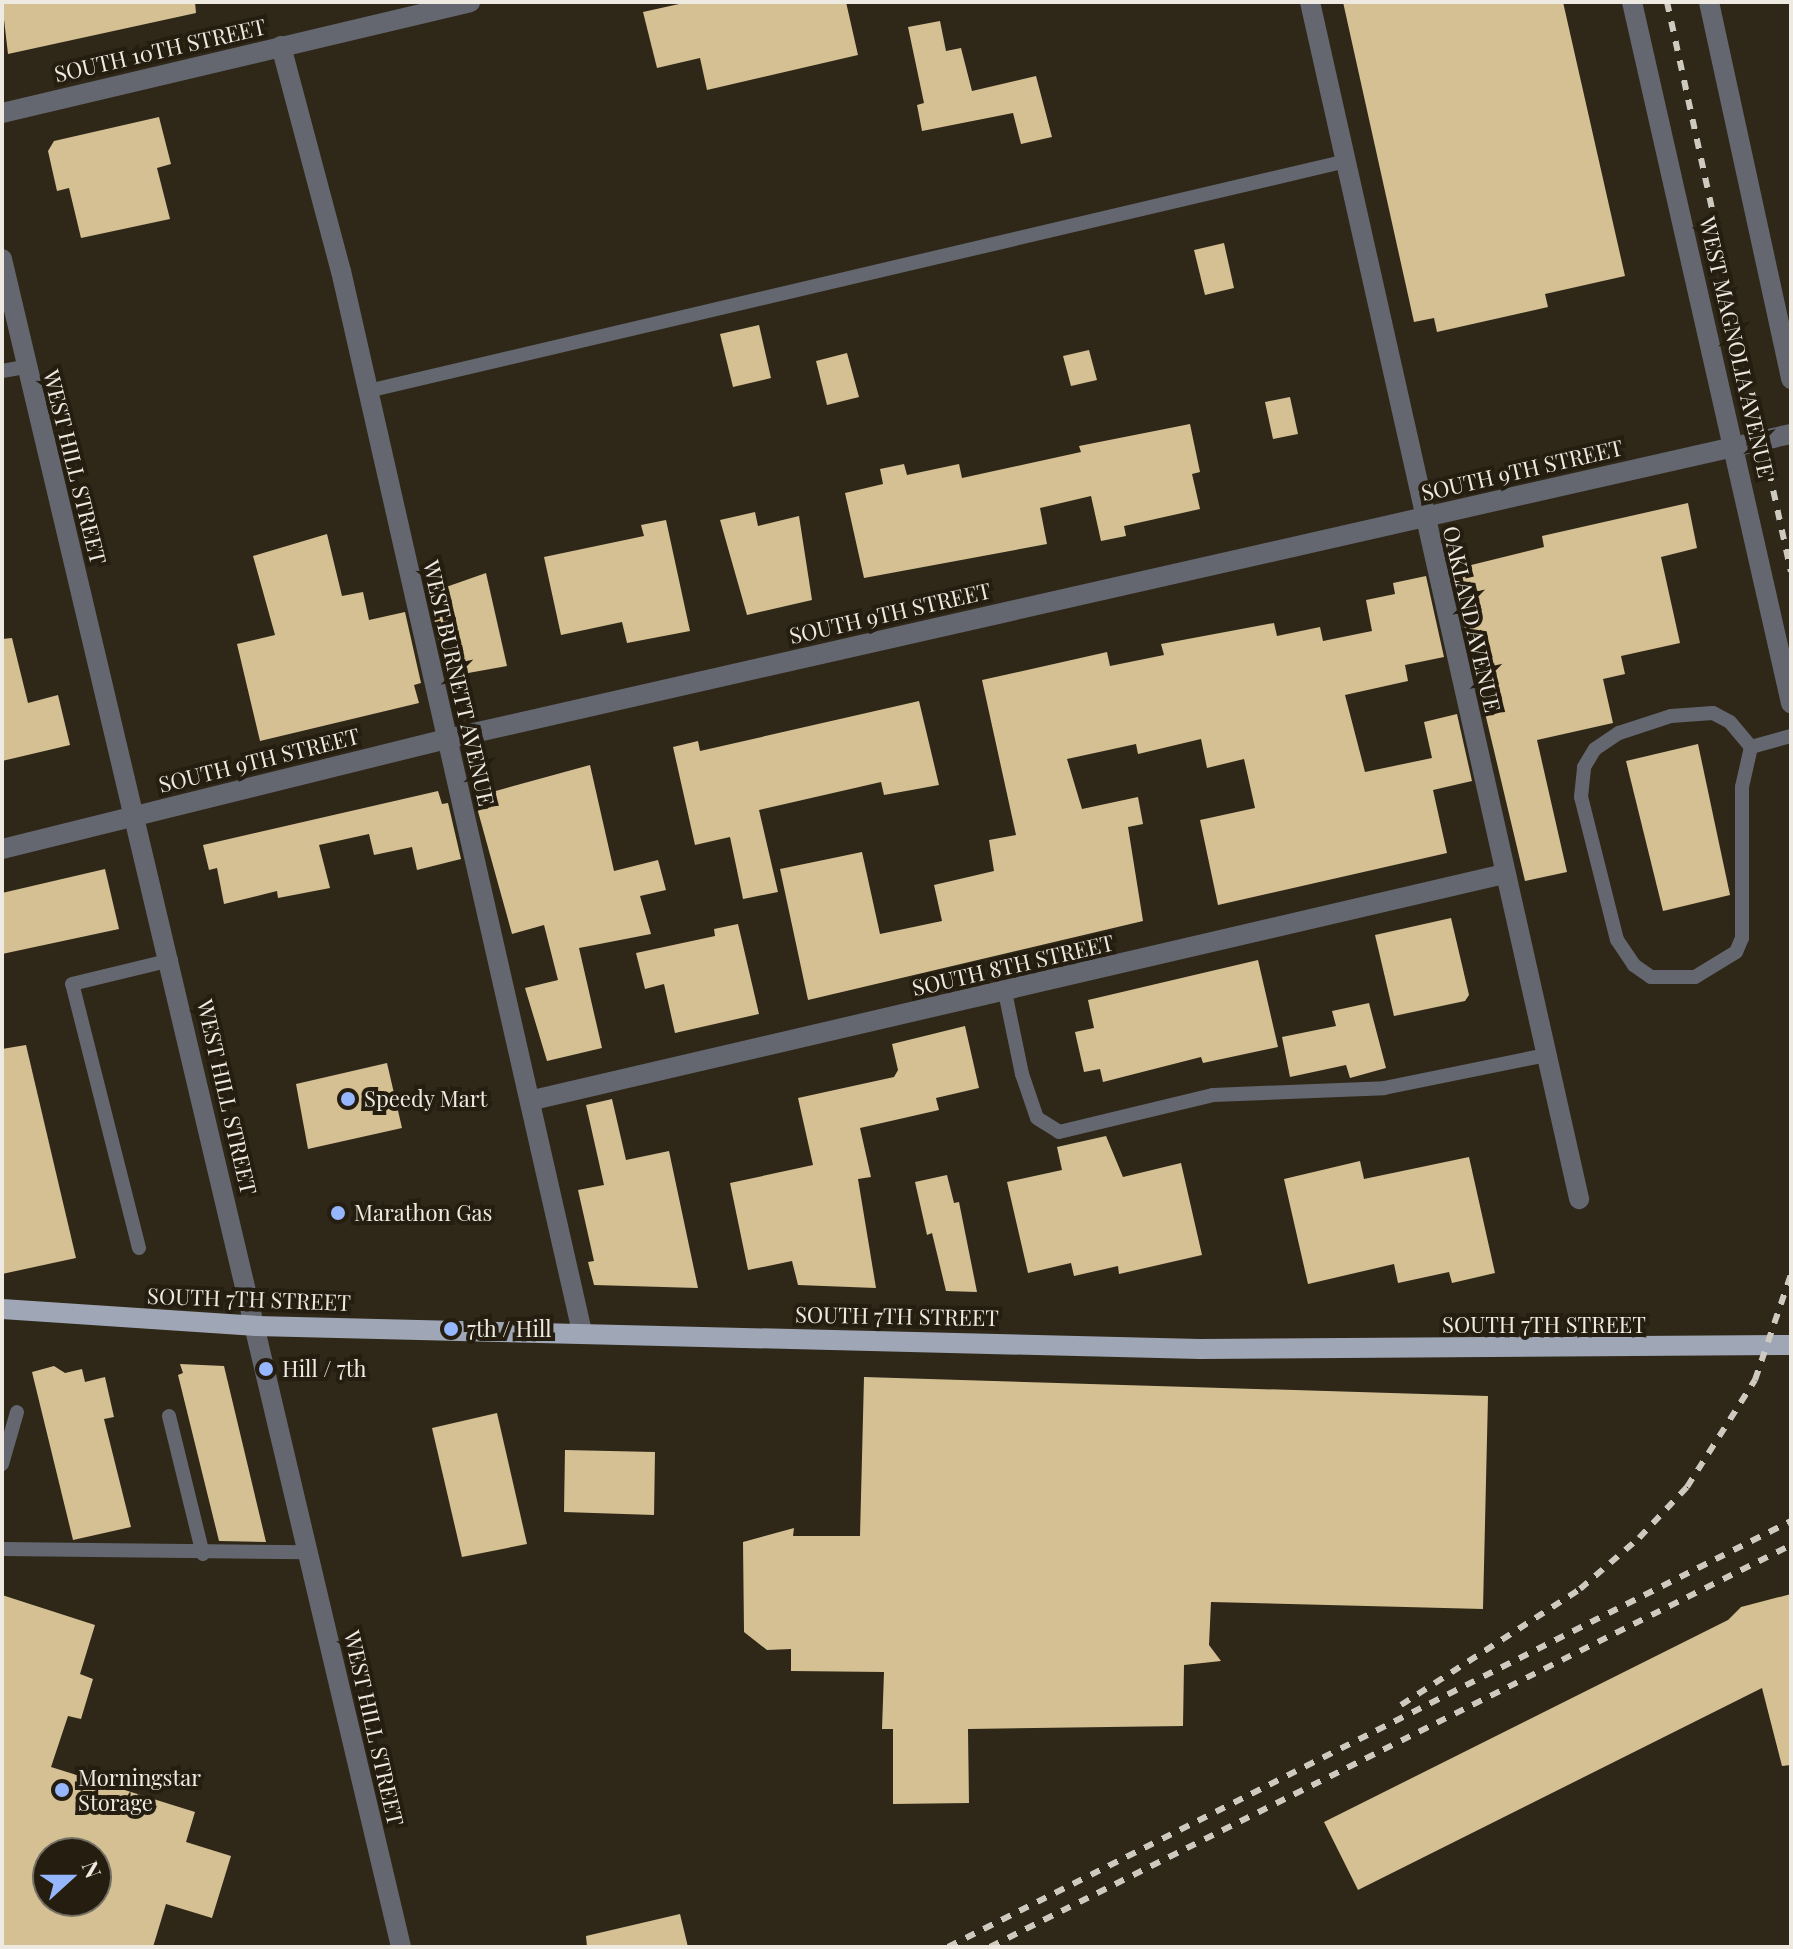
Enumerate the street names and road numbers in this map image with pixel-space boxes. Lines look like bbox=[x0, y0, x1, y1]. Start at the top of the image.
street label: SOUTH 10TH STREET bbox=[52, 13, 268, 87]
street label: WEST MAGNOLIA AVENUE bbox=[1694, 214, 1780, 480]
street label: WEST HILL STREET bbox=[38, 367, 112, 567]
street label: SOUTH 9TH STREET bbox=[1419, 434, 1625, 506]
street label: OAKLAND AVENUE bbox=[1438, 523, 1506, 715]
street label: WEST BURNETT AVENUE bbox=[418, 557, 500, 809]
street label: SOUTH 9TH STREET bbox=[787, 577, 993, 649]
street label: SOUTH 9TH STREET bbox=[156, 722, 362, 798]
street label: SOUTH 8TH STREET bbox=[910, 929, 1116, 1001]
street label: WEST HILL STREET bbox=[192, 997, 262, 1197]
street label: SOUTH 7TH STREET bbox=[147, 1282, 351, 1316]
street label: SOUTH 7TH STREET bbox=[795, 1301, 999, 1331]
street label: SOUTH 7TH STREET bbox=[1442, 1312, 1646, 1338]
street label: WEST HILL STREET bbox=[339, 1628, 409, 1828]

